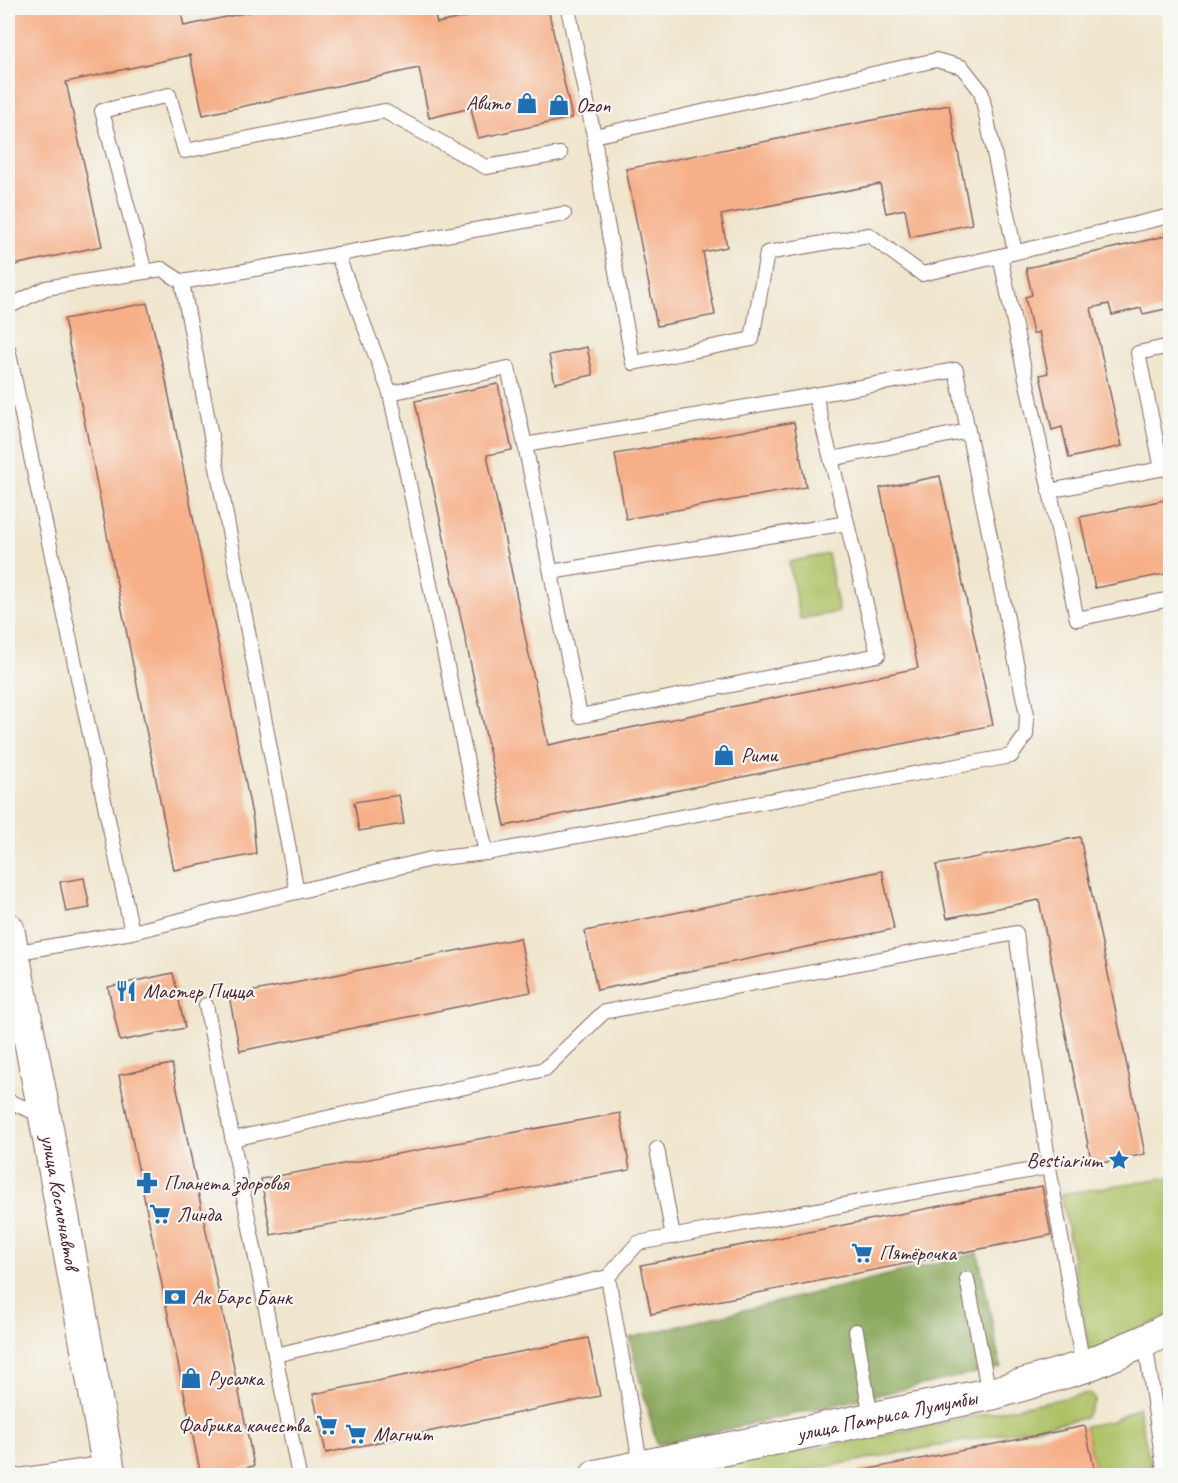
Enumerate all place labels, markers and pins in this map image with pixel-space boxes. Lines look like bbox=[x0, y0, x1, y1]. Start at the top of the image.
place label: Авито bbox=[466, 90, 513, 116]
shop icon: Авито bbox=[515, 91, 539, 115]
place label: Ozon bbox=[576, 92, 611, 118]
shop icon: Ozon bbox=[547, 93, 571, 117]
place label: Рими bbox=[741, 742, 780, 768]
shop icon: Рими bbox=[712, 743, 736, 767]
place label: Мастер Пицца bbox=[143, 978, 255, 1004]
restaurant icon: Мастер Пицца bbox=[114, 979, 138, 1003]
place label: Bestiarium bbox=[1027, 1147, 1104, 1173]
place icon: Bestiarium bbox=[1107, 1148, 1131, 1172]
place label: Планета здоровья bbox=[164, 1170, 290, 1197]
pharmacy icon: Планета здоровья bbox=[135, 1171, 159, 1195]
place label: Линда bbox=[177, 1201, 223, 1227]
supermarket icon: Линда bbox=[148, 1202, 172, 1226]
place label: Пятёрочка bbox=[879, 1240, 958, 1266]
supermarket icon: Пятёрочка bbox=[850, 1241, 874, 1265]
place label: Ак Барс Банк bbox=[192, 1284, 294, 1310]
bank icon: Ак Барс Банк bbox=[163, 1285, 187, 1309]
place label: Русалка bbox=[208, 1365, 266, 1391]
shop icon: Русалка bbox=[179, 1366, 203, 1390]
place label: Фабрика качества bbox=[178, 1412, 312, 1438]
supermarket icon: Фабрика качества bbox=[315, 1413, 339, 1437]
place label: Магнит bbox=[373, 1421, 434, 1447]
supermarket icon: Магнит bbox=[344, 1422, 368, 1446]

